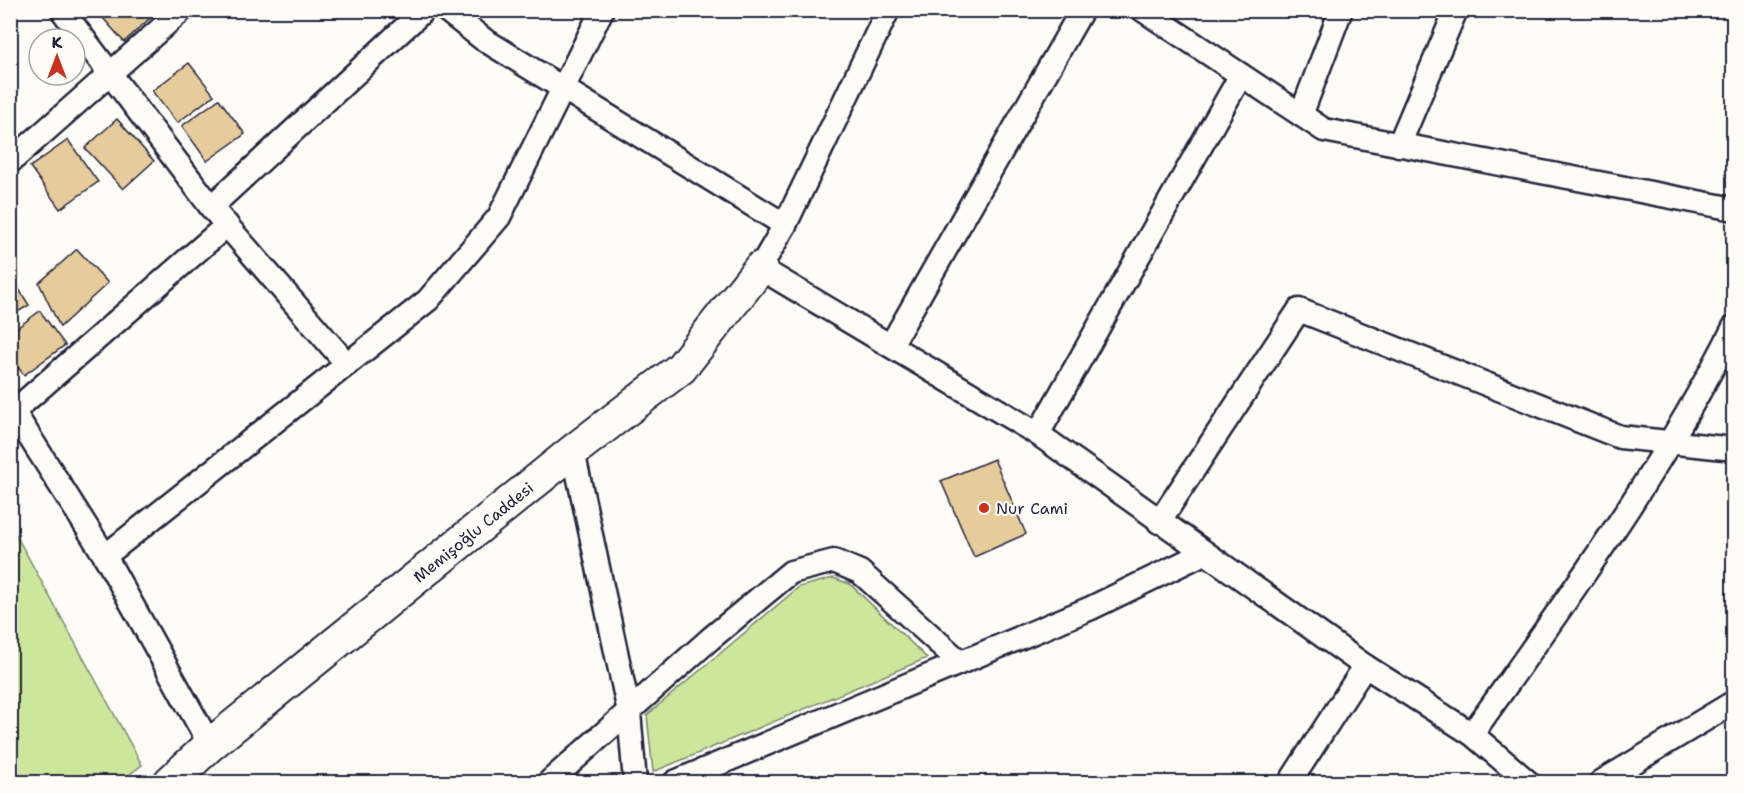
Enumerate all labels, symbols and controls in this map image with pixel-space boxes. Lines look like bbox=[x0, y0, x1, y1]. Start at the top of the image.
north arrow bbox=[27, 27, 87, 87]
text: K bbox=[52, 32, 63, 53]
street label: Memişoğlu Caddesi bbox=[409, 477, 538, 587]
place label: Nur Cami bbox=[996, 498, 1068, 519]
marker: Nur Cami bbox=[977, 501, 991, 515]

